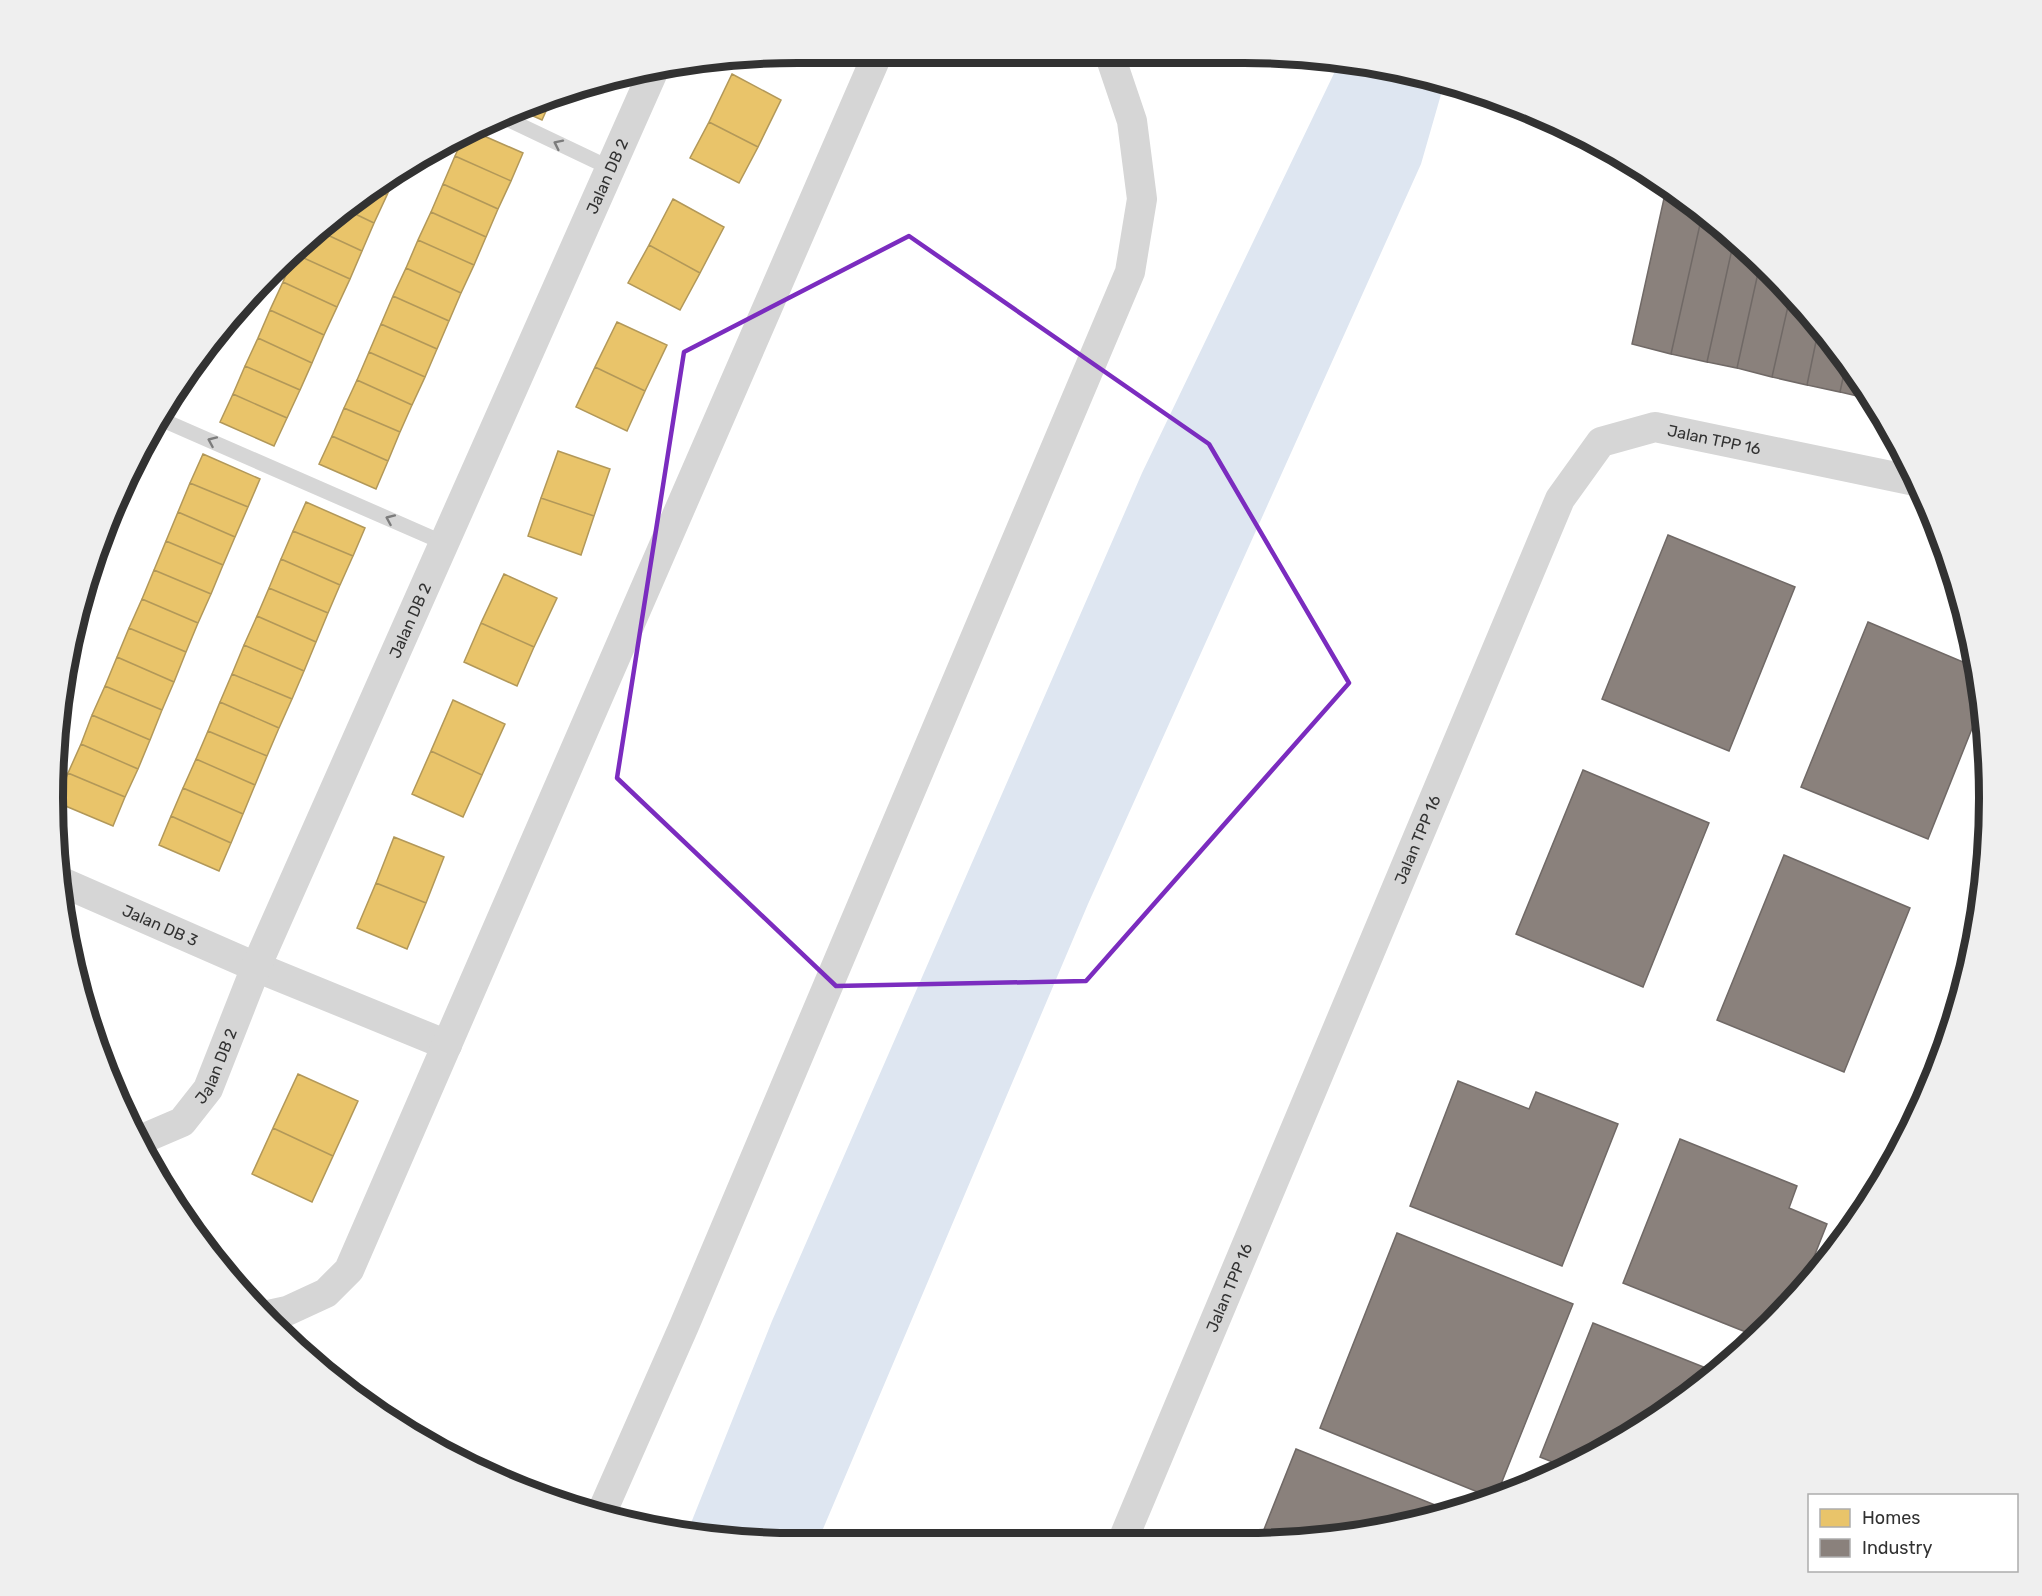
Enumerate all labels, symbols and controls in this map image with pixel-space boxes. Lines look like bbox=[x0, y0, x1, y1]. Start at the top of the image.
street label: Jalan DB 2 bbox=[582, 136, 632, 217]
one-way arrow bbox=[554, 139, 565, 151]
street label: Jalan TPP 16 bbox=[1666, 421, 1763, 459]
one-way arrow bbox=[207, 436, 218, 448]
one-way arrow bbox=[386, 514, 397, 526]
street label: Jalan DB 2 bbox=[385, 580, 435, 661]
street label: Jalan TPP 16 bbox=[1390, 792, 1445, 887]
street label: Jalan DB 3 bbox=[119, 901, 201, 950]
street label: Jalan DB 2 bbox=[191, 1026, 241, 1108]
street label: Jalan TPP 16 bbox=[1202, 1240, 1257, 1335]
legend bbox=[1808, 1494, 2018, 1572]
text: Homes bbox=[1862, 1507, 1920, 1529]
text: Industry bbox=[1862, 1537, 1932, 1559]

